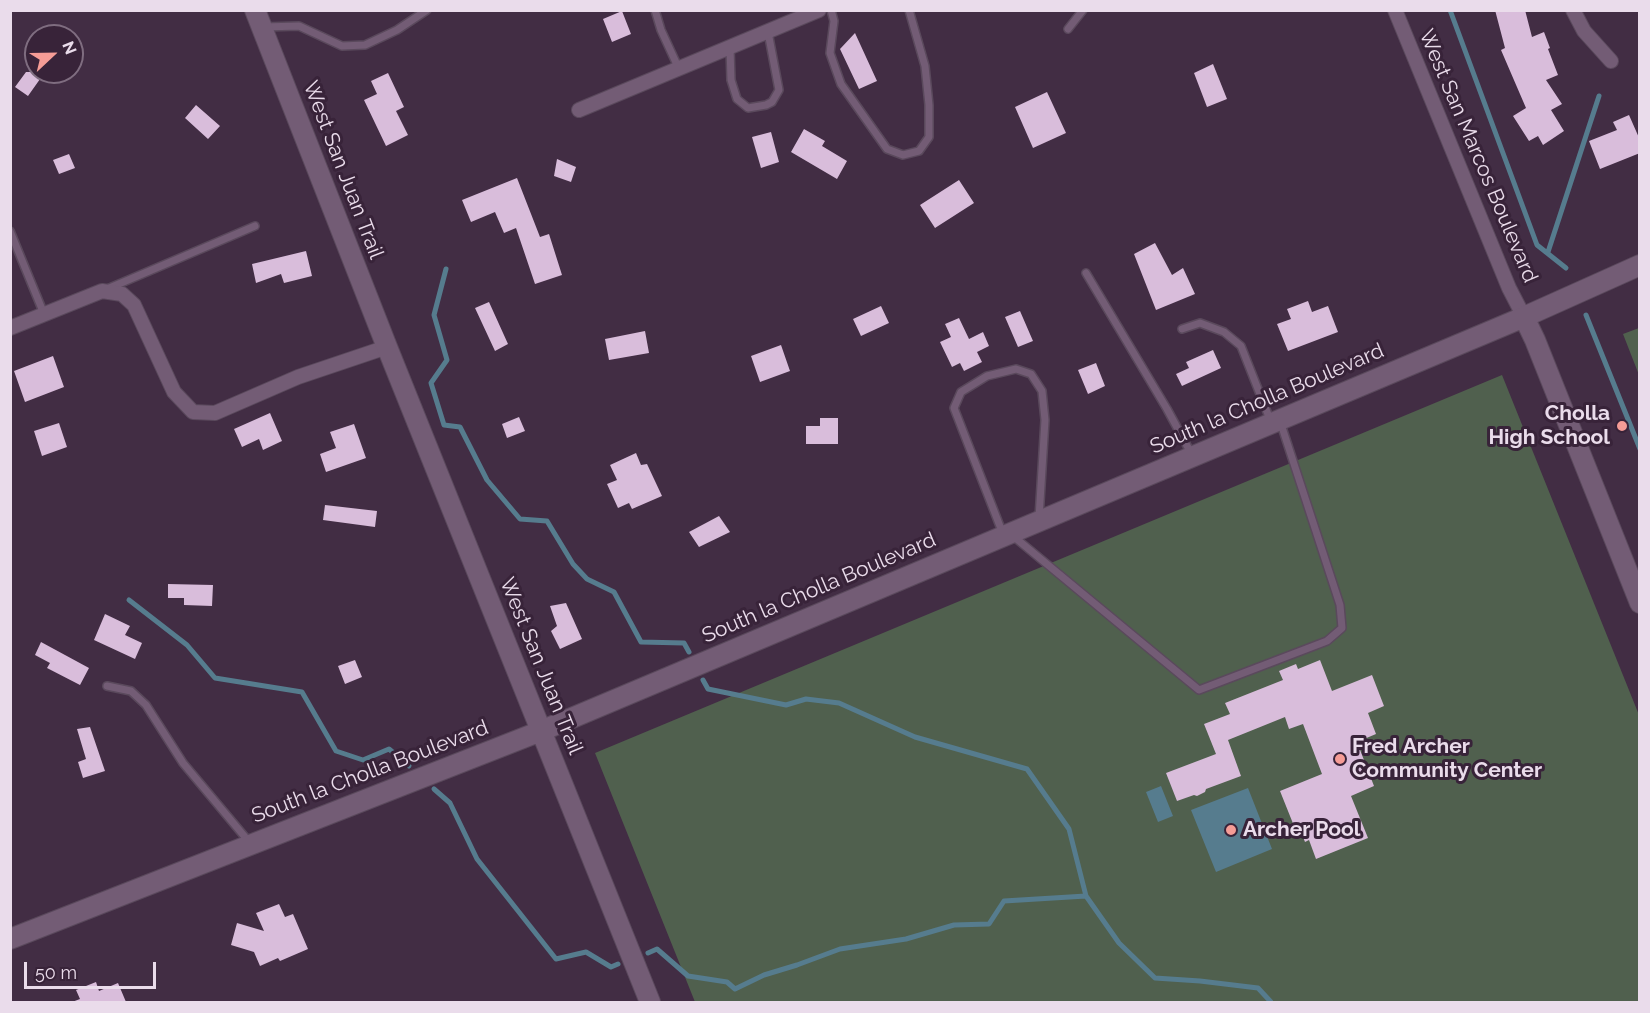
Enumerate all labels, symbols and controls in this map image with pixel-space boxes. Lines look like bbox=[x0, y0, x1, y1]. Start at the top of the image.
north arrow bbox=[24, 24, 84, 84]
street label: West San Marcos Boulevard bbox=[1413, 26, 1543, 286]
text: N bbox=[58, 39, 80, 57]
street label: West San Juan Trail bbox=[297, 77, 389, 263]
street label: South la Cholla Boulevard bbox=[1146, 338, 1388, 460]
place label: Cholla High School bbox=[1488, 401, 1610, 451]
marker: Cholla High School bbox=[1615, 419, 1629, 433]
street label: South la Cholla Boulevard bbox=[698, 527, 940, 649]
street label: West San Juan Trail bbox=[494, 574, 588, 758]
street label: South la Cholla Boulevard bbox=[248, 715, 492, 829]
place label: Fred Archer Community Center bbox=[1352, 734, 1542, 784]
marker: Fred Archer Community Center bbox=[1333, 752, 1347, 766]
place label: Archer Pool bbox=[1243, 817, 1360, 843]
marker: Archer Pool bbox=[1224, 823, 1238, 837]
scale bar bbox=[27, 950, 159, 988]
text: 50 m bbox=[35, 962, 77, 983]

